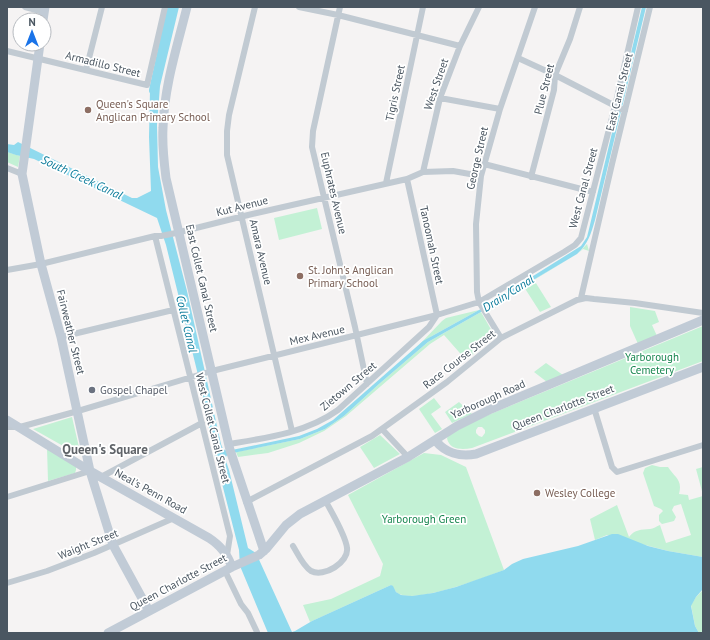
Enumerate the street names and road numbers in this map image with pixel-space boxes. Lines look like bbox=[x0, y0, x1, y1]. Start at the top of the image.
street label: Armadillo Street bbox=[64, 48, 142, 80]
street label: East Canal Street bbox=[603, 51, 636, 132]
street label: West Street bbox=[421, 56, 451, 112]
street label: Plue Street bbox=[531, 62, 557, 116]
street label: Tigris Street bbox=[382, 63, 408, 122]
street label: George Street bbox=[463, 125, 491, 191]
street label: West Canal Street bbox=[566, 146, 601, 230]
street label: Euphrates Avenue bbox=[318, 151, 350, 236]
street label: Kut Avenue bbox=[215, 193, 270, 219]
street label: Tanoomah Street bbox=[417, 205, 447, 286]
street label: Amara Avenue bbox=[247, 218, 275, 287]
street label: East Collet Canal Street bbox=[183, 223, 221, 333]
street label: Fairweather Street bbox=[54, 288, 88, 376]
street label: Mex Avenue bbox=[288, 322, 346, 348]
street label: Race Course Street bbox=[420, 326, 498, 392]
street label: Zietown Street bbox=[317, 358, 379, 414]
street label: West Collet Canal Street bbox=[193, 371, 234, 485]
street label: Yarborough Road bbox=[449, 376, 528, 422]
street label: Queen Charlotte Street bbox=[510, 381, 616, 433]
street label: Neal's Penn Road bbox=[112, 465, 190, 517]
street label: Waight Street bbox=[56, 525, 120, 562]
street label: Queen Charlotte Street bbox=[127, 550, 229, 614]

